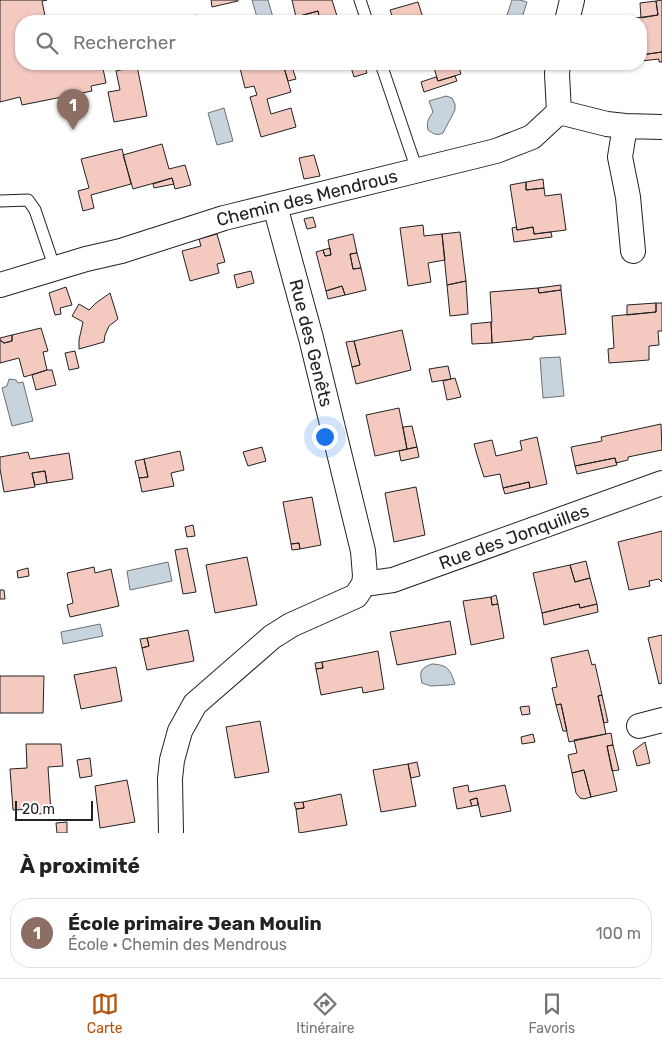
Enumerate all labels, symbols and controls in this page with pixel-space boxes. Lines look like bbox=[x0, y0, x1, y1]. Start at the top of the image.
search box bbox=[15, 15, 647, 70]
icon: search bbox=[33, 29, 61, 57]
text: Rechercher bbox=[73, 31, 176, 54]
pin: 1 bbox=[57, 89, 89, 130]
street label: Chemin des Mendrous bbox=[214, 165, 400, 231]
street label: Rue des Genêts bbox=[284, 277, 338, 409]
your location bbox=[312, 424, 338, 450]
street label: Rue des Jonquilles bbox=[436, 500, 592, 574]
scale bar bbox=[15, 798, 92, 821]
text: 20 m bbox=[22, 801, 55, 818]
text: À proximité bbox=[20, 853, 140, 878]
text: École primaire Jean Moulin bbox=[68, 912, 322, 935]
text: 1 bbox=[33, 924, 41, 943]
text: 100 m bbox=[596, 924, 641, 943]
text: École · Chemin des Mendrous bbox=[68, 935, 287, 954]
tab: Carte bbox=[87, 990, 123, 1037]
tab: Itinéraire bbox=[296, 990, 355, 1037]
tab: Favoris bbox=[528, 990, 575, 1037]

